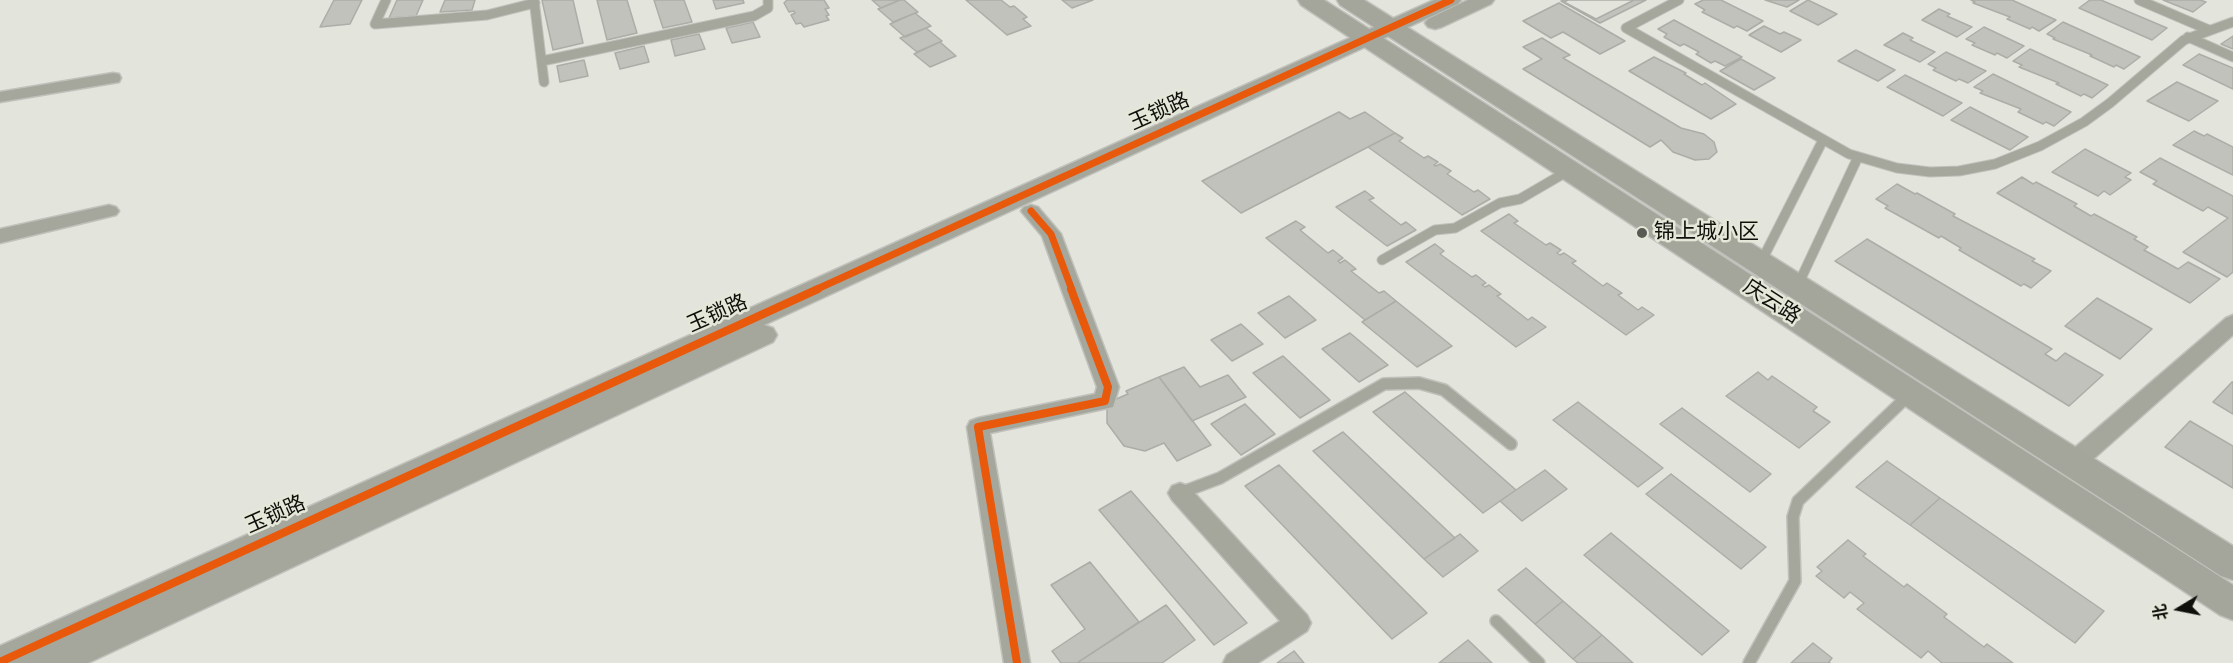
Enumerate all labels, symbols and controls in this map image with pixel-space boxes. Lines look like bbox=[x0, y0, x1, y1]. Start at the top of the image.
street label: 玉锁路 bbox=[1126, 89, 1194, 137]
place label: 锦上城小区 bbox=[1654, 220, 1759, 246]
marker: 锦上城小区 bbox=[1635, 226, 1649, 240]
street label: 庆云路 bbox=[1738, 275, 1804, 331]
street label: 玉锁路 bbox=[684, 291, 752, 339]
street label: 玉锁路 bbox=[242, 492, 310, 540]
north arrow bbox=[2149, 579, 2209, 639]
text: 北 bbox=[2149, 602, 2173, 622]

